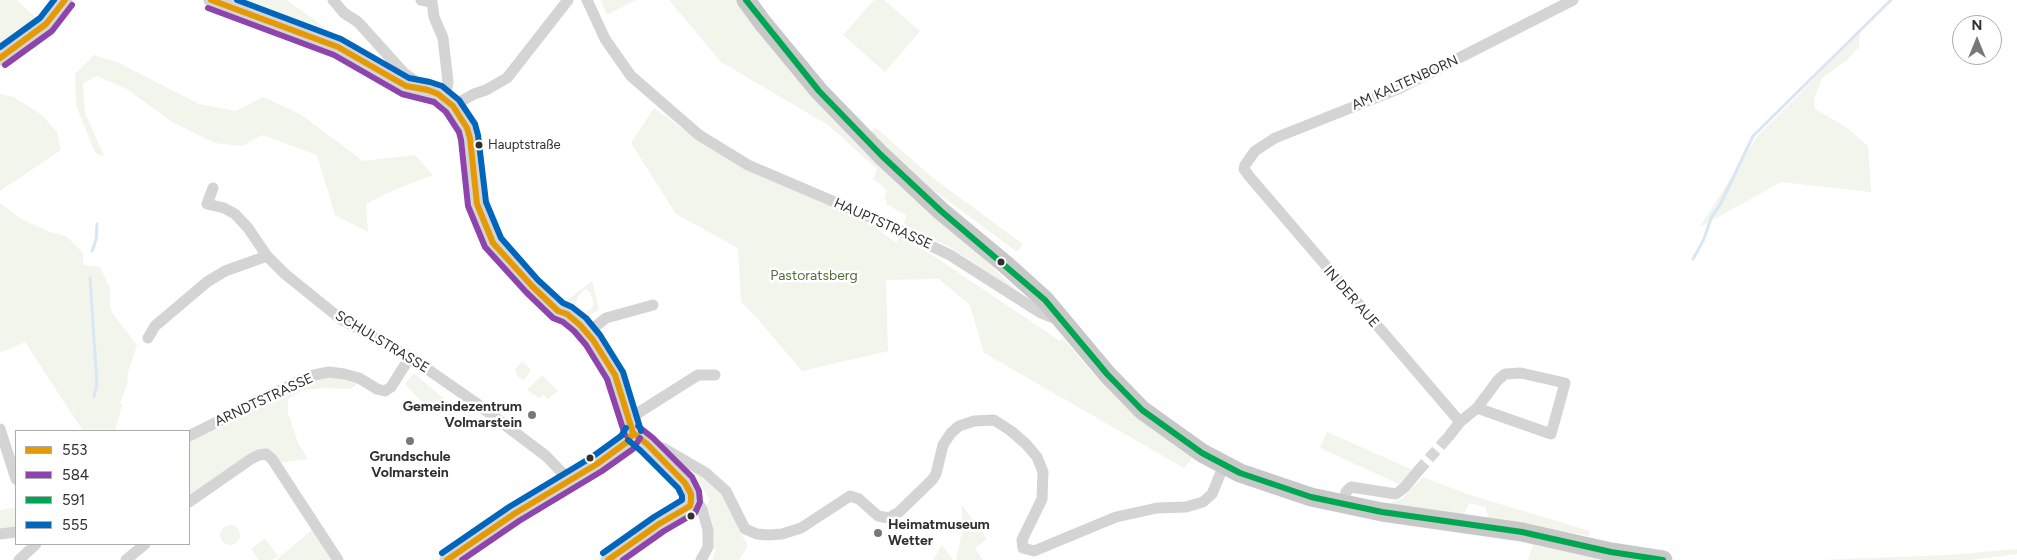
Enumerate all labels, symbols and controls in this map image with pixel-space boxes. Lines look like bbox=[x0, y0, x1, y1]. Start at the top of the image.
north arrow bbox=[1952, 15, 2002, 65]
text: N bbox=[1972, 17, 1982, 34]
street label: AM KALTENBORN bbox=[1349, 52, 1461, 114]
place label: Hauptstraße bbox=[488, 137, 561, 153]
marker: Hauptstraße bbox=[474, 140, 484, 150]
street label: HAUPTSTRASSE bbox=[831, 195, 935, 253]
unlabelled marker bbox=[996, 257, 1006, 267]
street label: IN DER AUE bbox=[1320, 263, 1382, 331]
park label: Pastoratsberg bbox=[770, 268, 858, 284]
street label: SCHULSTRASSE bbox=[332, 307, 432, 377]
street label: ARNDTSTRASSE bbox=[212, 370, 316, 430]
place label: Gemeindezentrum Volmarstein bbox=[403, 399, 522, 432]
marker: Gemeindezentrum Volmarstein bbox=[526, 409, 538, 421]
legend bbox=[15, 430, 190, 545]
marker: Grundschule Volmarstein bbox=[404, 435, 416, 447]
text: 553 bbox=[62, 441, 87, 459]
place label: Grundschule Volmarstein bbox=[369, 449, 451, 482]
unlabelled marker bbox=[585, 453, 595, 463]
text: 584 bbox=[62, 466, 89, 484]
text: 591 bbox=[62, 491, 85, 509]
unlabelled marker bbox=[686, 511, 696, 521]
text: 555 bbox=[62, 516, 88, 534]
place label: Heimatmuseum Wetter bbox=[888, 517, 990, 550]
marker: Heimatmuseum Wetter bbox=[872, 527, 884, 539]

